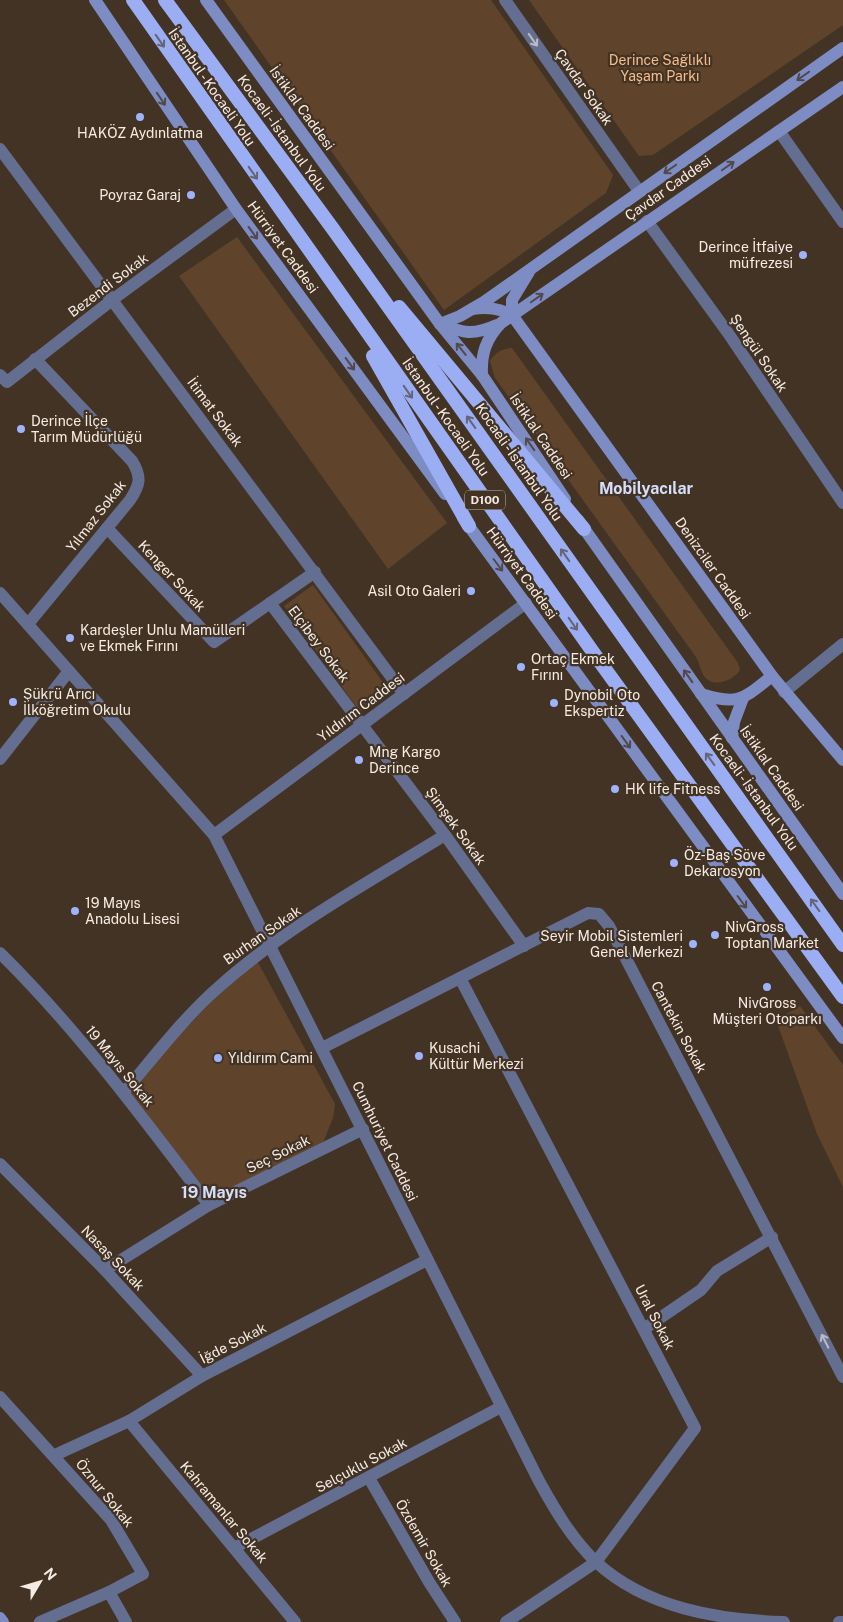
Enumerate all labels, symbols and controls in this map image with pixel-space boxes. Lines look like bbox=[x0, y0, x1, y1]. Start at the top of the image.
street label: İstanbul - Kocaeli Yolu bbox=[165, 24, 260, 149]
one-way arrow bbox=[155, 33, 165, 47]
one-way arrow bbox=[528, 33, 538, 47]
street label: Çavdar Sokak bbox=[552, 46, 616, 128]
park label: Derince Sağlıklı Yaşam Parkı bbox=[609, 52, 711, 84]
street label: İstiklal Caddesi bbox=[266, 62, 339, 153]
street label: Kocaeli - İstanbul Yolu bbox=[234, 70, 331, 194]
one-way arrow bbox=[796, 71, 810, 81]
one-way arrow bbox=[156, 92, 167, 106]
marker: HAKÖZ Aydınlatma bbox=[134, 111, 146, 123]
place label: HAKÖZ Aydınlatma bbox=[77, 123, 203, 141]
street label: Çavdar Caddesi bbox=[622, 152, 714, 224]
one-way arrow bbox=[720, 161, 734, 171]
one-way arrow bbox=[663, 164, 677, 174]
one-way arrow bbox=[248, 166, 258, 180]
place label: Poyraz Garaj bbox=[99, 187, 181, 203]
marker: Poyraz Garaj bbox=[185, 189, 197, 201]
street label: Hürriyet Caddesi bbox=[244, 198, 322, 296]
one-way arrow bbox=[248, 226, 259, 239]
place label: Derince İtfaiye müfrezesi bbox=[699, 237, 793, 271]
marker: Derince İtfaiye müfrezesi bbox=[797, 249, 809, 261]
street label: Bezendi Sokak bbox=[65, 250, 151, 320]
one-way arrow bbox=[529, 293, 543, 303]
street label: Şengül Sokak bbox=[727, 311, 791, 395]
one-way arrow bbox=[455, 343, 467, 356]
street label: İstanbul - Kocaeli Yolu bbox=[399, 354, 494, 479]
one-way arrow bbox=[344, 357, 355, 370]
street label: İtimat Sokak bbox=[184, 373, 248, 450]
one-way arrow bbox=[403, 385, 413, 399]
street label: İstiklal Caddesi bbox=[506, 389, 577, 482]
street label: Kocaeli - İstanbul Yolu bbox=[472, 399, 567, 524]
place label: Derince İlçe Tarım Müdürlüğü bbox=[31, 411, 142, 445]
one-way arrow bbox=[466, 416, 476, 430]
marker: Derince İlçe Tarım Müdürlüğü bbox=[15, 423, 27, 435]
one-way arrow bbox=[525, 437, 535, 451]
street label: Yılmaz Sokak bbox=[63, 477, 129, 555]
district label: Mobilyacılar bbox=[599, 479, 693, 498]
road number: D100 bbox=[465, 490, 505, 510]
street label: Denizciler Caddesi bbox=[672, 514, 754, 622]
street label: Hürriyet Caddesi bbox=[483, 524, 561, 622]
street label: Kenger Sokak bbox=[135, 537, 209, 615]
one-way arrow bbox=[560, 548, 570, 562]
one-way arrow bbox=[492, 558, 503, 571]
place label: Asil Oto Galeri bbox=[368, 583, 461, 599]
marker: Asil Oto Galeri bbox=[465, 585, 477, 597]
street label: Elçibey Sokak bbox=[285, 603, 353, 685]
one-way arrow bbox=[568, 617, 578, 631]
place label: Kardeşler Unlu Mamülleri ve Ekmek Fırını bbox=[80, 622, 245, 654]
marker: Kardeşler Unlu Mamülleri ve Ekmek Fırını bbox=[64, 632, 76, 644]
place label: Ortaç Ekmek Fırını bbox=[531, 651, 615, 683]
marker: Ortaç Ekmek Fırını bbox=[515, 661, 527, 673]
street label: Yıldırım Caddesi bbox=[314, 669, 408, 745]
one-way arrow bbox=[683, 669, 693, 683]
place label: Şükrü Arıcı İlköğretim Okulu bbox=[23, 686, 131, 718]
place label: Dynobil Oto Ekspertiz bbox=[564, 687, 640, 719]
marker: Şükrü Arıcı İlköğretim Okulu bbox=[7, 696, 19, 708]
marker: Dynobil Oto Ekspertiz bbox=[548, 697, 560, 709]
street label: İstiklal Caddesi bbox=[737, 721, 809, 813]
street label: Kocaeli - İstanbul Yolu bbox=[706, 729, 803, 853]
one-way arrow bbox=[621, 735, 631, 749]
place label: Mng Kargo Derince bbox=[369, 744, 440, 776]
one-way arrow bbox=[705, 752, 715, 766]
marker: Mng Kargo Derince bbox=[353, 754, 365, 766]
place label: HK life Fitness bbox=[625, 781, 720, 797]
marker: HK life Fitness bbox=[609, 783, 621, 795]
street label: Şimşek Sokak bbox=[423, 784, 490, 868]
place label: Öz-Baş Söve Dekarosyon bbox=[684, 845, 765, 879]
marker: Öz-Baş Söve Dekarosyon bbox=[668, 857, 680, 869]
place label: 19 Mayıs Anadolu Lisesi bbox=[85, 895, 180, 927]
one-way arrow bbox=[737, 895, 747, 909]
one-way arrow bbox=[810, 898, 820, 912]
street label: Burhan Sokak bbox=[220, 902, 304, 968]
marker: 19 Mayıs Anadolu Lisesi bbox=[69, 905, 81, 917]
place label: NivGross Toptan Market bbox=[725, 919, 819, 951]
place label: Seyir Mobil Sistemleri Genel Merkezi bbox=[540, 928, 683, 960]
marker: NivGross Toptan Market bbox=[709, 929, 721, 941]
marker: Seyir Mobil Sistemleri Genel Merkezi bbox=[687, 938, 699, 950]
street label: Cantekin Sokak bbox=[648, 978, 710, 1076]
marker: NivGross Müşteri Otoparkı bbox=[761, 981, 773, 993]
place label: NivGross Müşteri Otoparkı bbox=[712, 995, 822, 1027]
street label: 19 Mayıs Sokak bbox=[82, 1022, 158, 1110]
place label: Kusachi Kültür Merkezi bbox=[429, 1040, 524, 1072]
place label: Yıldırım Cami bbox=[228, 1050, 313, 1066]
marker: Kusachi Kültür Merkezi bbox=[413, 1050, 425, 1062]
marker: Yıldırım Cami bbox=[212, 1052, 224, 1064]
street label: Cumhuriyet Caddesi bbox=[349, 1078, 421, 1204]
street label: Seç Sokak bbox=[244, 1132, 313, 1176]
district label: 19 Mayıs bbox=[181, 1183, 247, 1202]
street label: Nasaş Sokak bbox=[78, 1222, 148, 1294]
street label: Ural Sokak bbox=[632, 1282, 678, 1352]
street label: İğde Sokak bbox=[196, 1318, 269, 1367]
one-way arrow bbox=[820, 1334, 829, 1349]
street label: Selçuklu Sokak bbox=[313, 1434, 409, 1496]
street label: Öznur Sokak bbox=[73, 1455, 139, 1530]
street label: Kahramanlar Sokak bbox=[177, 1458, 271, 1566]
street label: Özdemir Sokak bbox=[392, 1495, 457, 1590]
north arrow bbox=[15, 1557, 65, 1607]
text: N bbox=[41, 1565, 60, 1583]

